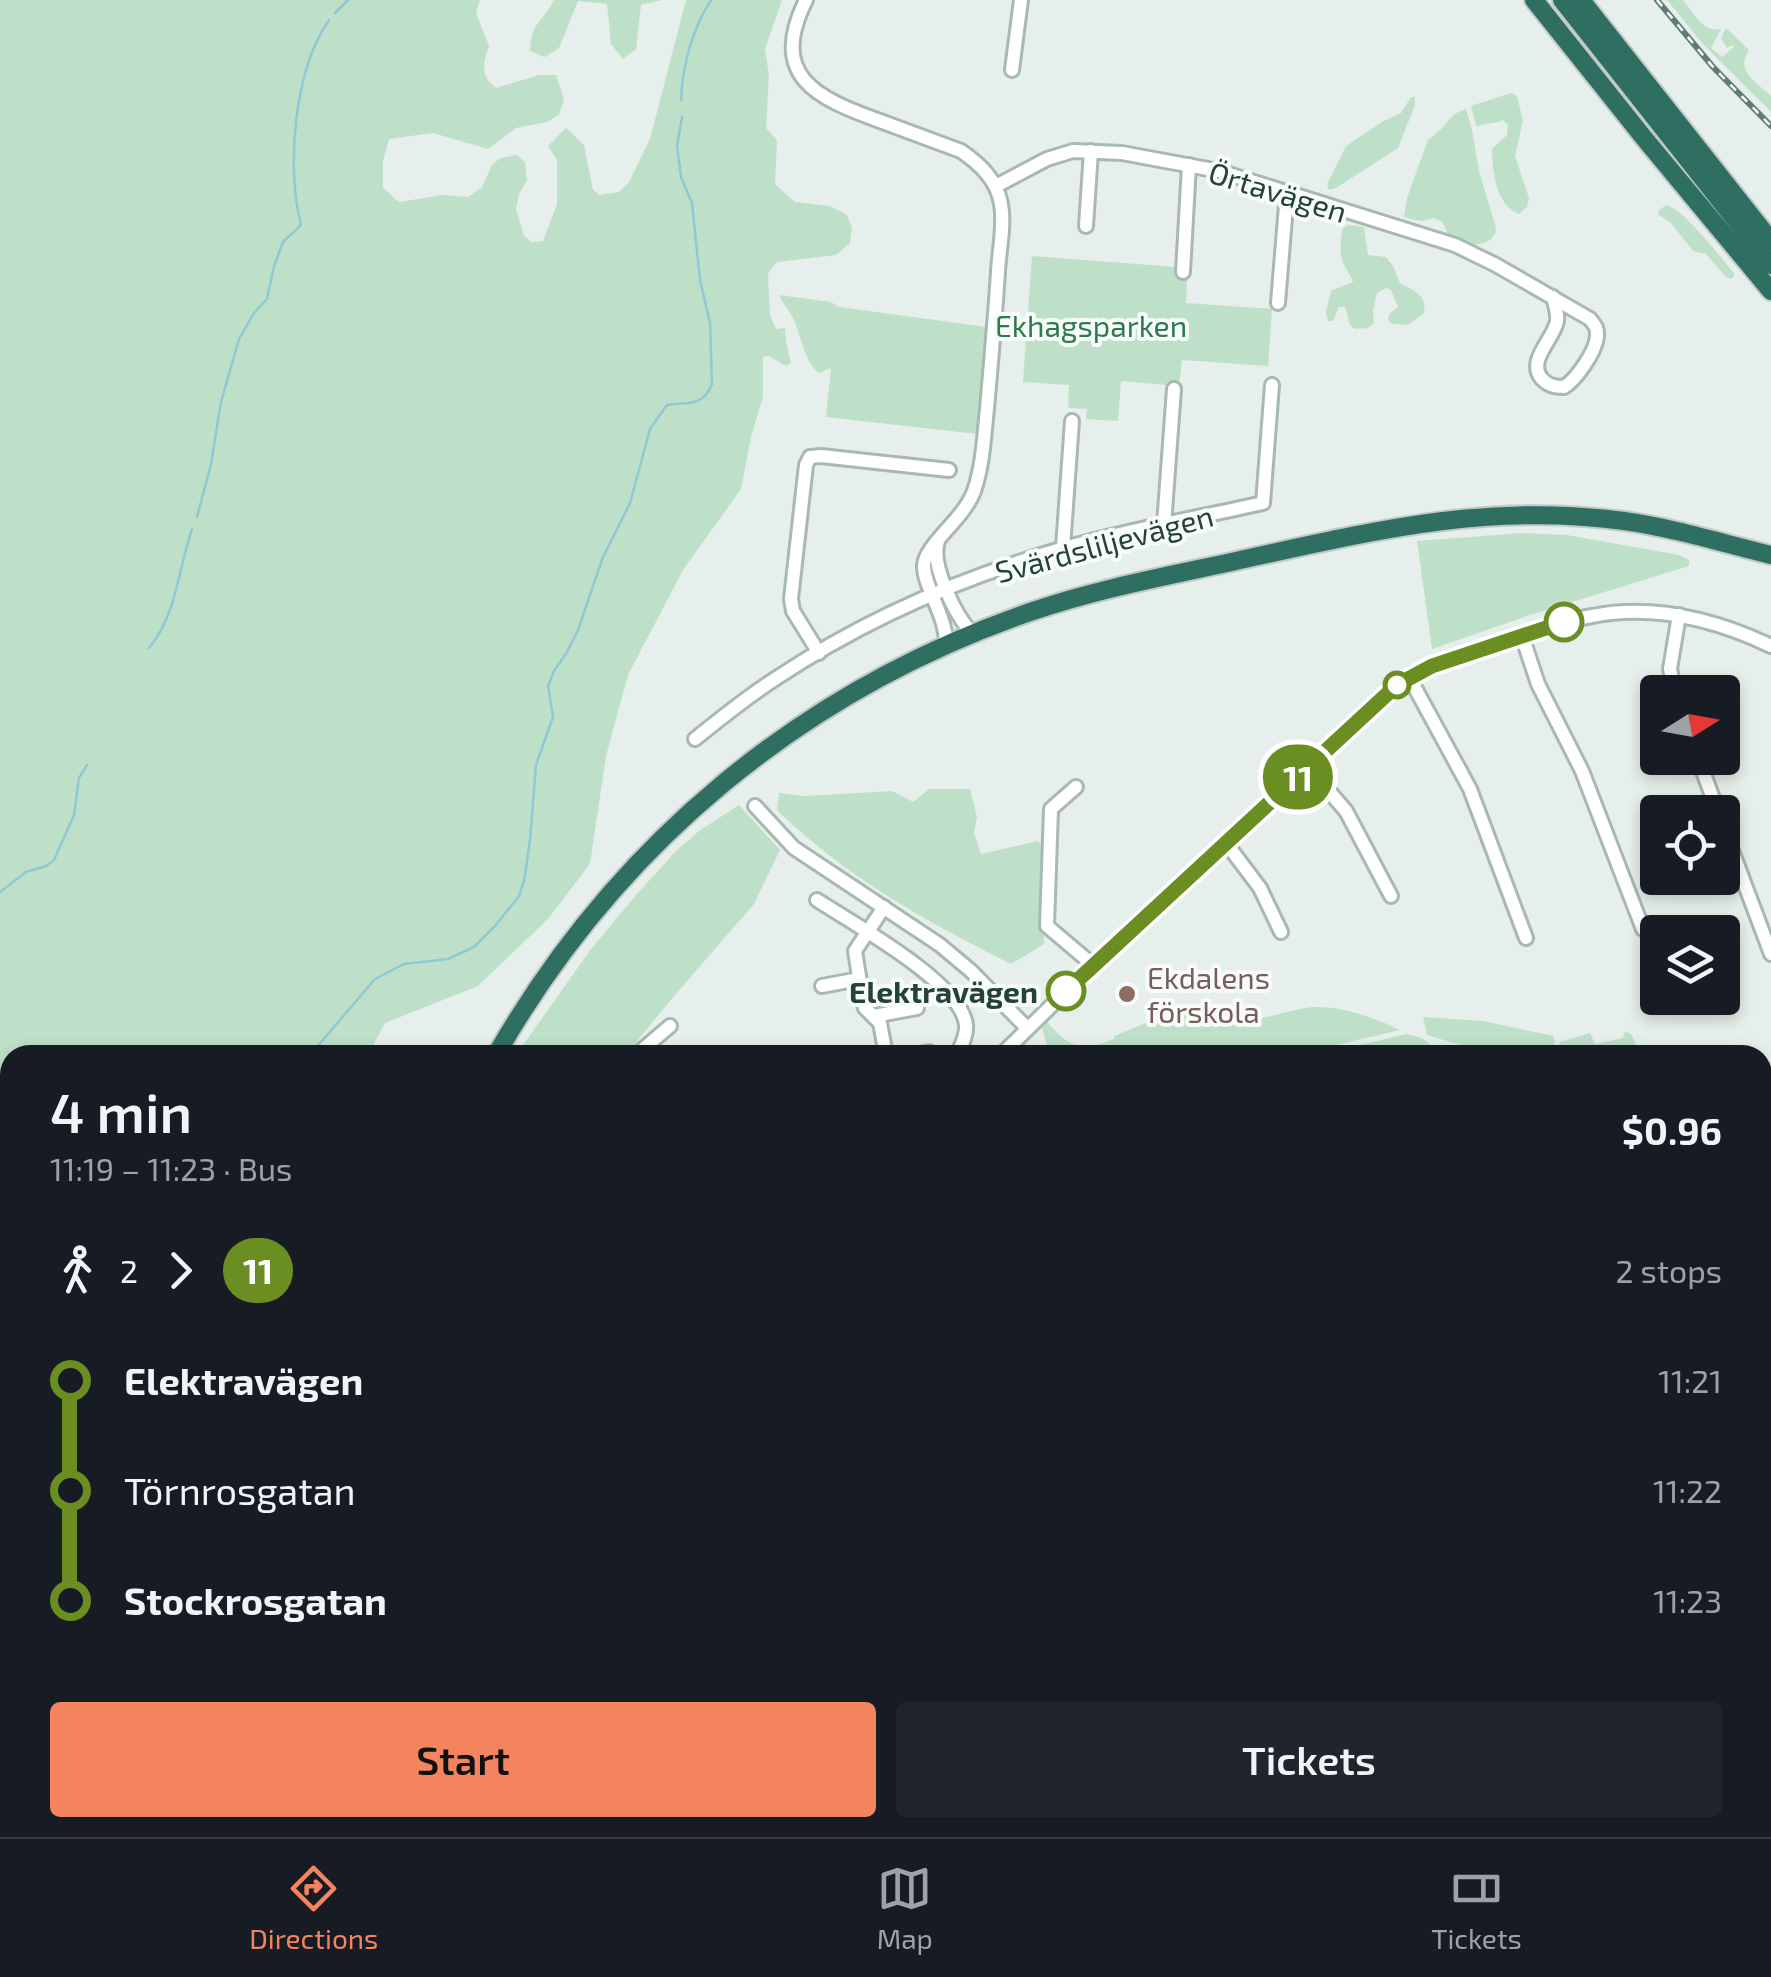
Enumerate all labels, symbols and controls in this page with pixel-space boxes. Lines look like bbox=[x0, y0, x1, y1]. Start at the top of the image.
street label: Örtavägen bbox=[1205, 153, 1351, 229]
park label: Ekhagsparken bbox=[995, 307, 1187, 343]
street label: Svärdsliljevägen bbox=[991, 497, 1217, 589]
unlabelled marker bbox=[1545, 603, 1583, 641]
unlabelled marker bbox=[1384, 672, 1410, 698]
north arrow bbox=[1640, 675, 1740, 775]
map controls bbox=[1640, 675, 1740, 1015]
line badge: 11 bbox=[1253, 744, 1343, 810]
text: 11 bbox=[1283, 756, 1313, 798]
button: locate bbox=[1640, 795, 1740, 895]
button: layers bbox=[1640, 915, 1740, 1015]
place label: Ekdalens förskola bbox=[1147, 959, 1270, 1029]
marker: Elektravägen bbox=[1047, 972, 1085, 1010]
place label: Elektravägen bbox=[849, 973, 1038, 1009]
marker: Ekdalens förskola bbox=[1116, 983, 1138, 1005]
text: 4 min bbox=[50, 1078, 192, 1144]
text: $0.96 bbox=[1622, 1107, 1722, 1153]
text: 11:19 – 11:23 · Bus bbox=[50, 1149, 292, 1187]
icon: walk bbox=[50, 1243, 105, 1298]
icon: forward bbox=[153, 1243, 208, 1298]
text: 11 bbox=[243, 1249, 273, 1291]
text: 2 bbox=[120, 1251, 138, 1289]
text: 2 stops bbox=[1615, 1251, 1722, 1289]
text: Elektravägen bbox=[124, 1357, 363, 1403]
text: 11:21 bbox=[1658, 1361, 1722, 1399]
text: Törnrosgatan bbox=[124, 1467, 356, 1513]
text: 11:22 bbox=[1653, 1471, 1722, 1509]
text: Stockrosgatan bbox=[124, 1577, 387, 1623]
text: 11:23 bbox=[1653, 1581, 1722, 1619]
button: Start bbox=[50, 1702, 876, 1817]
button: Tickets bbox=[896, 1702, 1722, 1817]
tab: Directions bbox=[249, 1861, 378, 1955]
tab: Map bbox=[877, 1861, 933, 1955]
tab: Tickets bbox=[1431, 1861, 1522, 1955]

